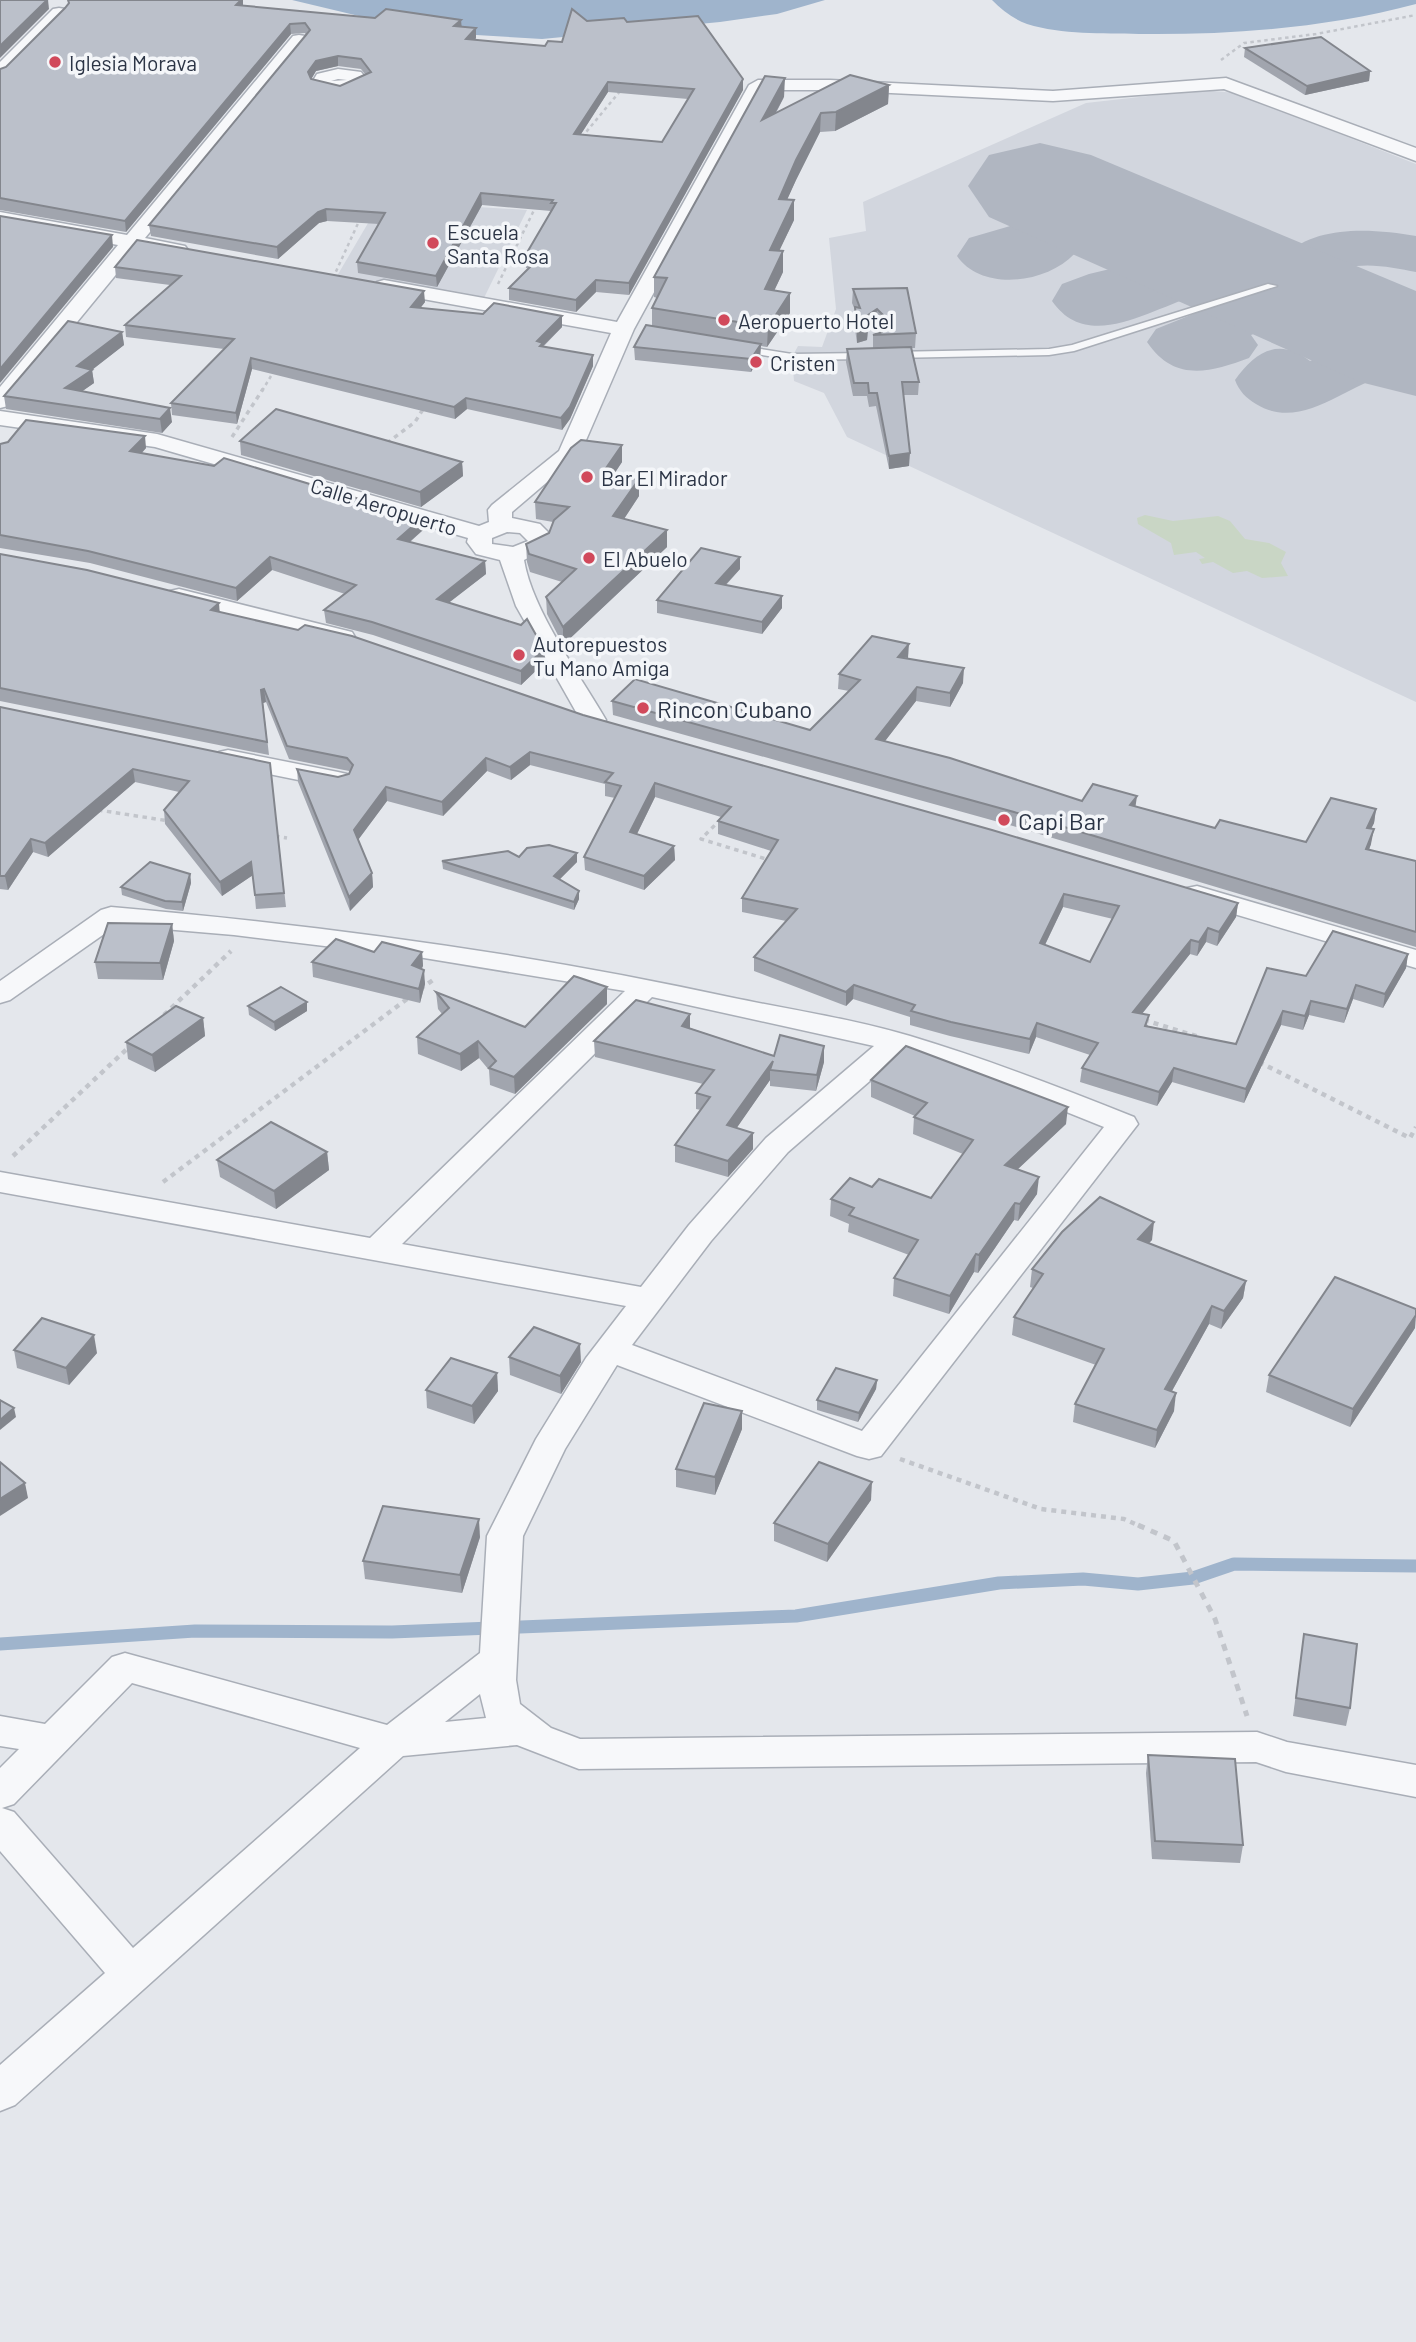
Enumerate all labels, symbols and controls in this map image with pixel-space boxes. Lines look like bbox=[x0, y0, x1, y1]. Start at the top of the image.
place label: Iglesia Morava bbox=[69, 50, 197, 75]
marker: Iglesia Morava bbox=[47, 54, 63, 70]
place label: Escuela Santa Rosa bbox=[447, 219, 549, 268]
marker: Escuela Santa Rosa bbox=[425, 235, 441, 251]
place label: Aeropuerto Hotel bbox=[738, 308, 894, 333]
marker: Aeropuerto Hotel bbox=[716, 312, 732, 328]
place label: Cristen bbox=[770, 350, 836, 375]
marker: Cristen bbox=[748, 354, 764, 370]
place label: Bar El Mirador bbox=[601, 465, 728, 490]
marker: Bar El Mirador bbox=[579, 469, 595, 485]
street label: Calle Aeropuerto bbox=[308, 472, 460, 540]
place label: El Abuelo bbox=[603, 546, 688, 571]
marker: El Abuelo bbox=[581, 550, 597, 566]
place label: Autorepuestos Tu Mano Amiga bbox=[533, 631, 670, 680]
marker: Autorepuestos Tu Mano Amiga bbox=[511, 647, 527, 663]
place label: Rincon Cubano bbox=[657, 694, 812, 723]
marker: Rincon Cubano bbox=[635, 700, 651, 716]
place label: Capi Bar bbox=[1018, 806, 1105, 835]
marker: Capi Bar bbox=[996, 812, 1012, 828]

